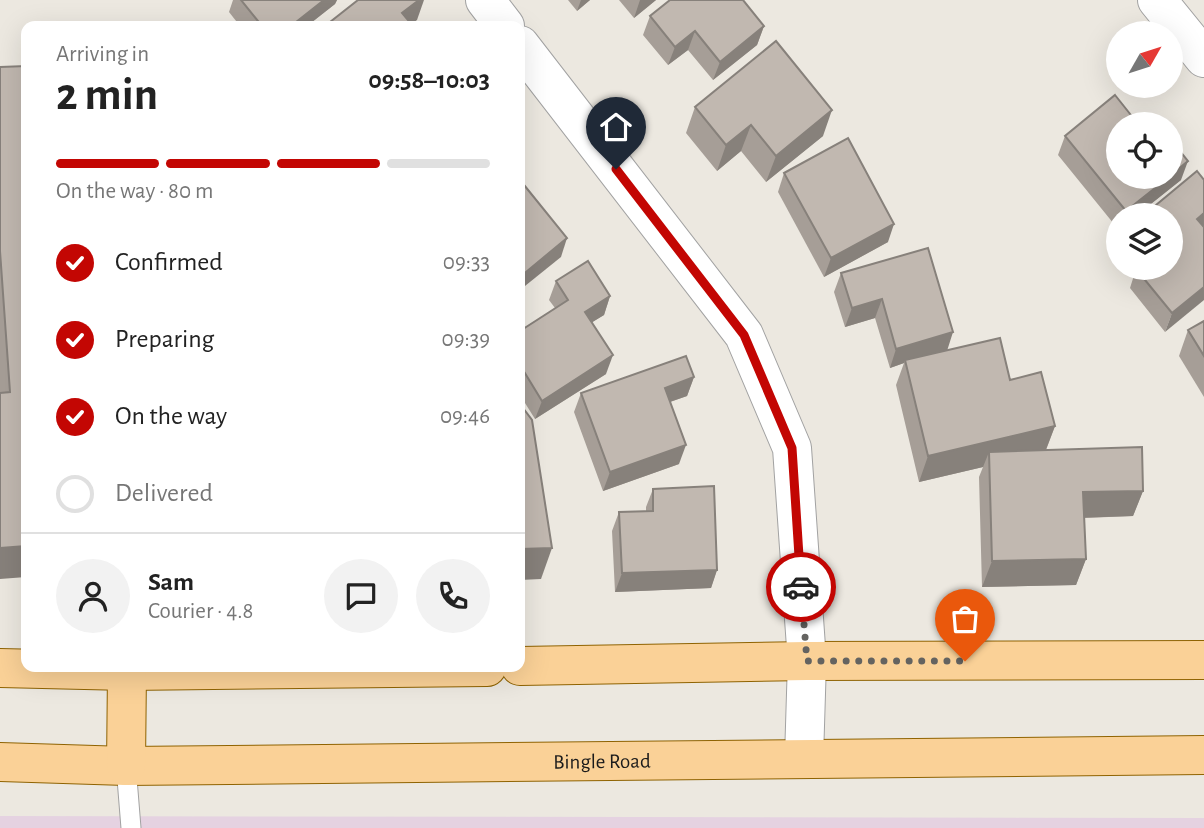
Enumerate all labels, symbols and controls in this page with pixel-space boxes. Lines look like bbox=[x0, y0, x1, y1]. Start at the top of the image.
north arrow bbox=[1106, 21, 1183, 98]
map controls bbox=[1106, 21, 1183, 280]
text: Arriving in bbox=[56, 43, 149, 66]
text: 09:58–10:03 bbox=[368, 67, 490, 93]
text: 2 min bbox=[56, 72, 158, 118]
pin bbox=[586, 97, 646, 169]
icon: home bbox=[597, 108, 635, 146]
button: locate bbox=[1106, 112, 1183, 189]
text: On the way · 80 m bbox=[56, 180, 213, 203]
button: layers bbox=[1106, 203, 1183, 280]
icon: check bbox=[56, 244, 94, 282]
text: Confirmed bbox=[115, 249, 223, 275]
text: 09:33 bbox=[443, 251, 490, 274]
icon: check bbox=[56, 321, 94, 359]
text: Preparing bbox=[115, 326, 214, 352]
text: 09:39 bbox=[441, 328, 490, 351]
icon: check bbox=[56, 398, 94, 436]
text: On the way bbox=[115, 403, 227, 429]
text: 09:46 bbox=[440, 405, 490, 428]
text: Delivered bbox=[115, 480, 213, 506]
courier bbox=[766, 552, 836, 622]
button: person bbox=[56, 559, 130, 633]
button: chat bbox=[324, 559, 398, 633]
button: phone bbox=[416, 559, 490, 633]
icon: car bbox=[782, 568, 820, 606]
text: Sam bbox=[148, 569, 194, 595]
pin bbox=[935, 589, 995, 661]
text: Courier · 4.8 bbox=[148, 600, 253, 623]
icon: bag bbox=[946, 600, 984, 638]
street label: Bingle Road bbox=[553, 751, 651, 773]

